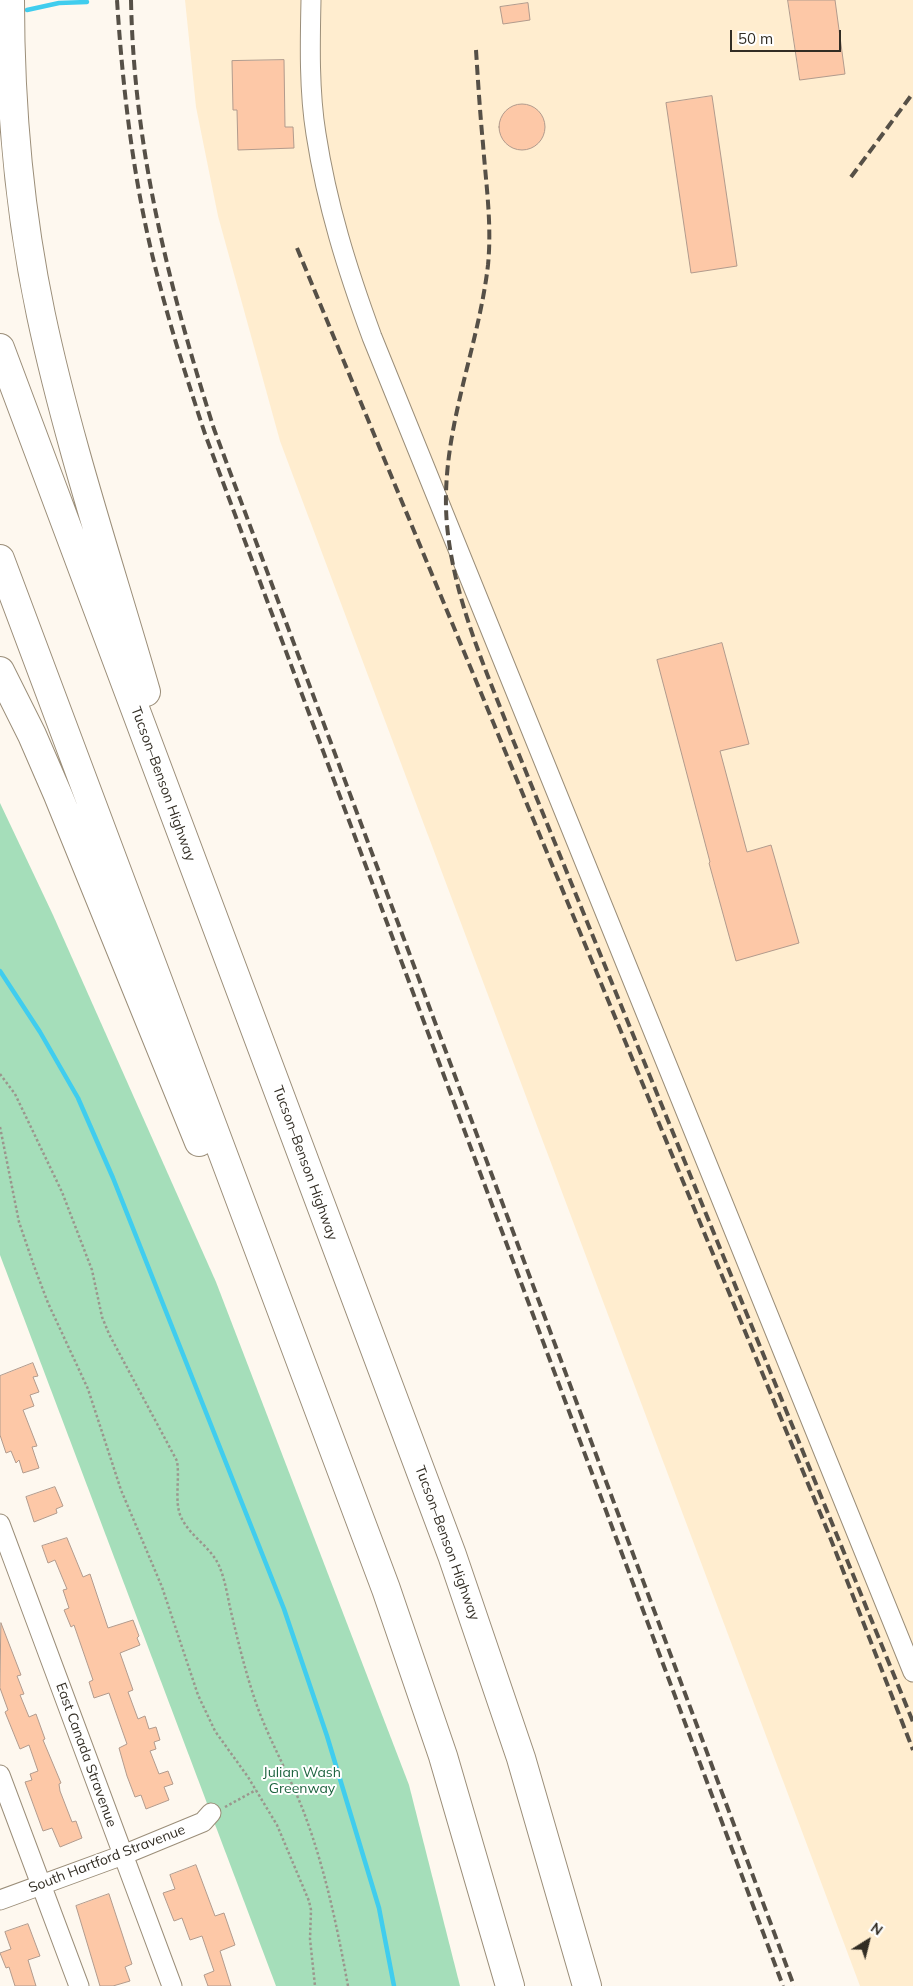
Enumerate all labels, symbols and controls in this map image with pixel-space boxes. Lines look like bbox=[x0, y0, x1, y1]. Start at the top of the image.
scale bar bbox=[733, 20, 844, 52]
text: 50 m bbox=[738, 29, 773, 48]
street label: Tucson–Benson Highway bbox=[127, 704, 199, 864]
street label: Tucson–Benson Highway bbox=[269, 1083, 341, 1243]
street label: Tucson–Benson Highway bbox=[411, 1463, 483, 1623]
street label: East Canada Stravenue bbox=[52, 1680, 120, 1830]
park label: Julian Wash Greenway bbox=[263, 1765, 341, 1798]
street label: South Hartford Stravenue bbox=[26, 1821, 188, 1897]
north arrow bbox=[843, 1916, 893, 1966]
text: N bbox=[867, 1918, 886, 1939]

